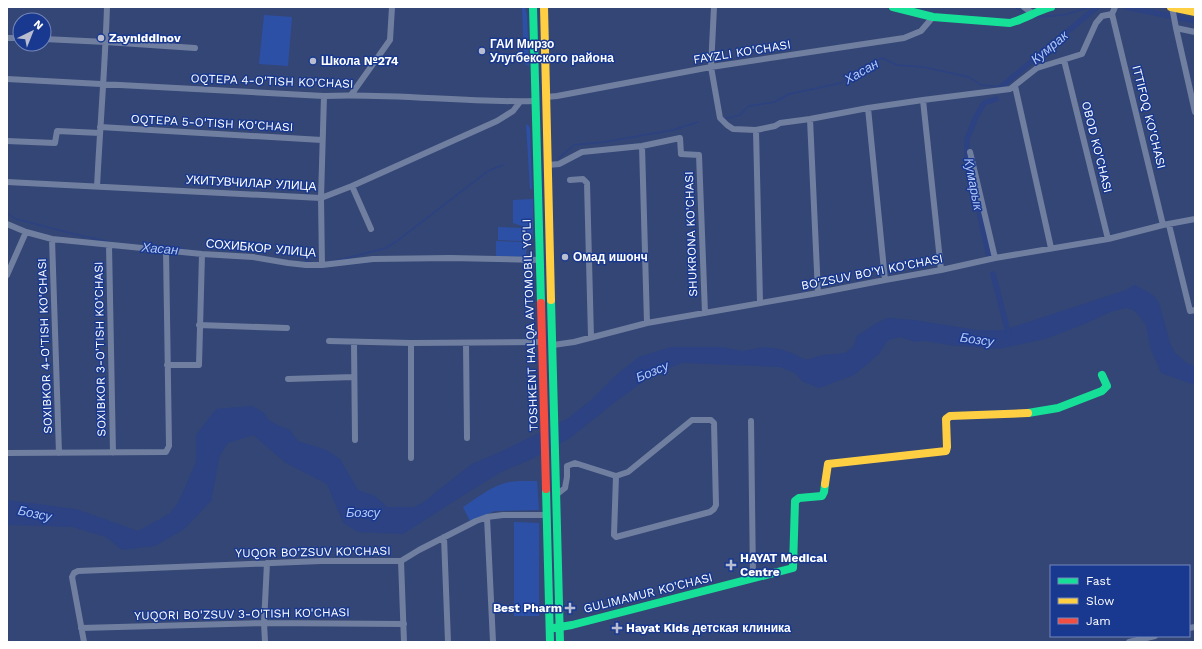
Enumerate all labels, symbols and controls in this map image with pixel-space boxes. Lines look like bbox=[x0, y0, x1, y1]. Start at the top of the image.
north arrow bbox=[12, 12, 52, 52]
text: N bbox=[31, 18, 46, 33]
water label: Кумрак bbox=[1028, 27, 1071, 67]
place label: Zayniddinov bbox=[109, 31, 181, 45]
marker: Zayniddinov bbox=[96, 33, 106, 43]
place label: ГАИ Мирзо Улугбекского района bbox=[490, 37, 614, 65]
street label: FAYZLI KO'CHASI bbox=[692, 37, 792, 67]
marker: ГАИ Мирзо Улугбекского района bbox=[477, 46, 487, 56]
place label: Школа №274 bbox=[321, 54, 399, 68]
marker: Школа №274 bbox=[308, 56, 318, 66]
water label: Хасан bbox=[841, 56, 881, 88]
street label: ITTIFOQ KO'CHASI bbox=[1129, 64, 1169, 170]
street label: OQTEPA 4-O'TISH KO'CHASI bbox=[190, 71, 354, 91]
street label: OBOD KO'CHASI bbox=[1079, 100, 1115, 194]
street label: OQTEPA 5-O'TISH KO'CHASI bbox=[130, 112, 294, 134]
water label: Кумарык bbox=[961, 157, 986, 212]
street label: SHUKRONA KO'CHASI bbox=[682, 171, 700, 297]
street label: УКИТУВЧИЛАР УЛИЦА bbox=[185, 173, 317, 193]
street label: TOSHKENT HALQA AVTOMOBIL YO'LI bbox=[519, 219, 541, 431]
street label: СОХИБКОР УЛИЦА bbox=[205, 236, 317, 260]
water label: Хасан bbox=[140, 239, 179, 258]
place label: Омад ишонч bbox=[573, 250, 648, 264]
street label: BO'ZSUV BO'YI KO'CHASI bbox=[800, 251, 944, 293]
marker: Омад ишонч bbox=[560, 252, 570, 262]
street label: SOXIBKOR 4-O'TISH KO'CHASI bbox=[35, 258, 55, 434]
street label: SOXIBKOR 3-O'TISH KO'CHASI bbox=[91, 261, 109, 437]
water label: Бозсу bbox=[959, 330, 996, 350]
water label: Бозсу bbox=[634, 357, 672, 385]
water label: Бозсу bbox=[17, 503, 55, 525]
water label: Бозсу bbox=[346, 505, 382, 520]
street label: YUQOR BO'ZSUV KO'CHASI bbox=[235, 544, 391, 560]
place label: HAYAT Medical Centre bbox=[740, 551, 827, 579]
marker: HAYAT Medical Centre bbox=[725, 559, 737, 571]
legend bbox=[1050, 565, 1190, 637]
street label: GULIMAMUR KO'CHASI bbox=[582, 570, 714, 616]
text: Fast bbox=[1086, 574, 1111, 588]
text: Slow bbox=[1086, 594, 1114, 608]
place label: Best Pharm bbox=[493, 601, 562, 615]
marker: Best Pharm bbox=[565, 603, 575, 613]
street label: YUQORI BO'ZSUV 3-O'TISH KO'CHASI bbox=[134, 605, 350, 623]
text: Jam bbox=[1086, 614, 1111, 628]
place label: Hayat Kids детская клиника bbox=[626, 621, 791, 635]
marker: Hayat Kids детская клиника bbox=[611, 622, 623, 634]

